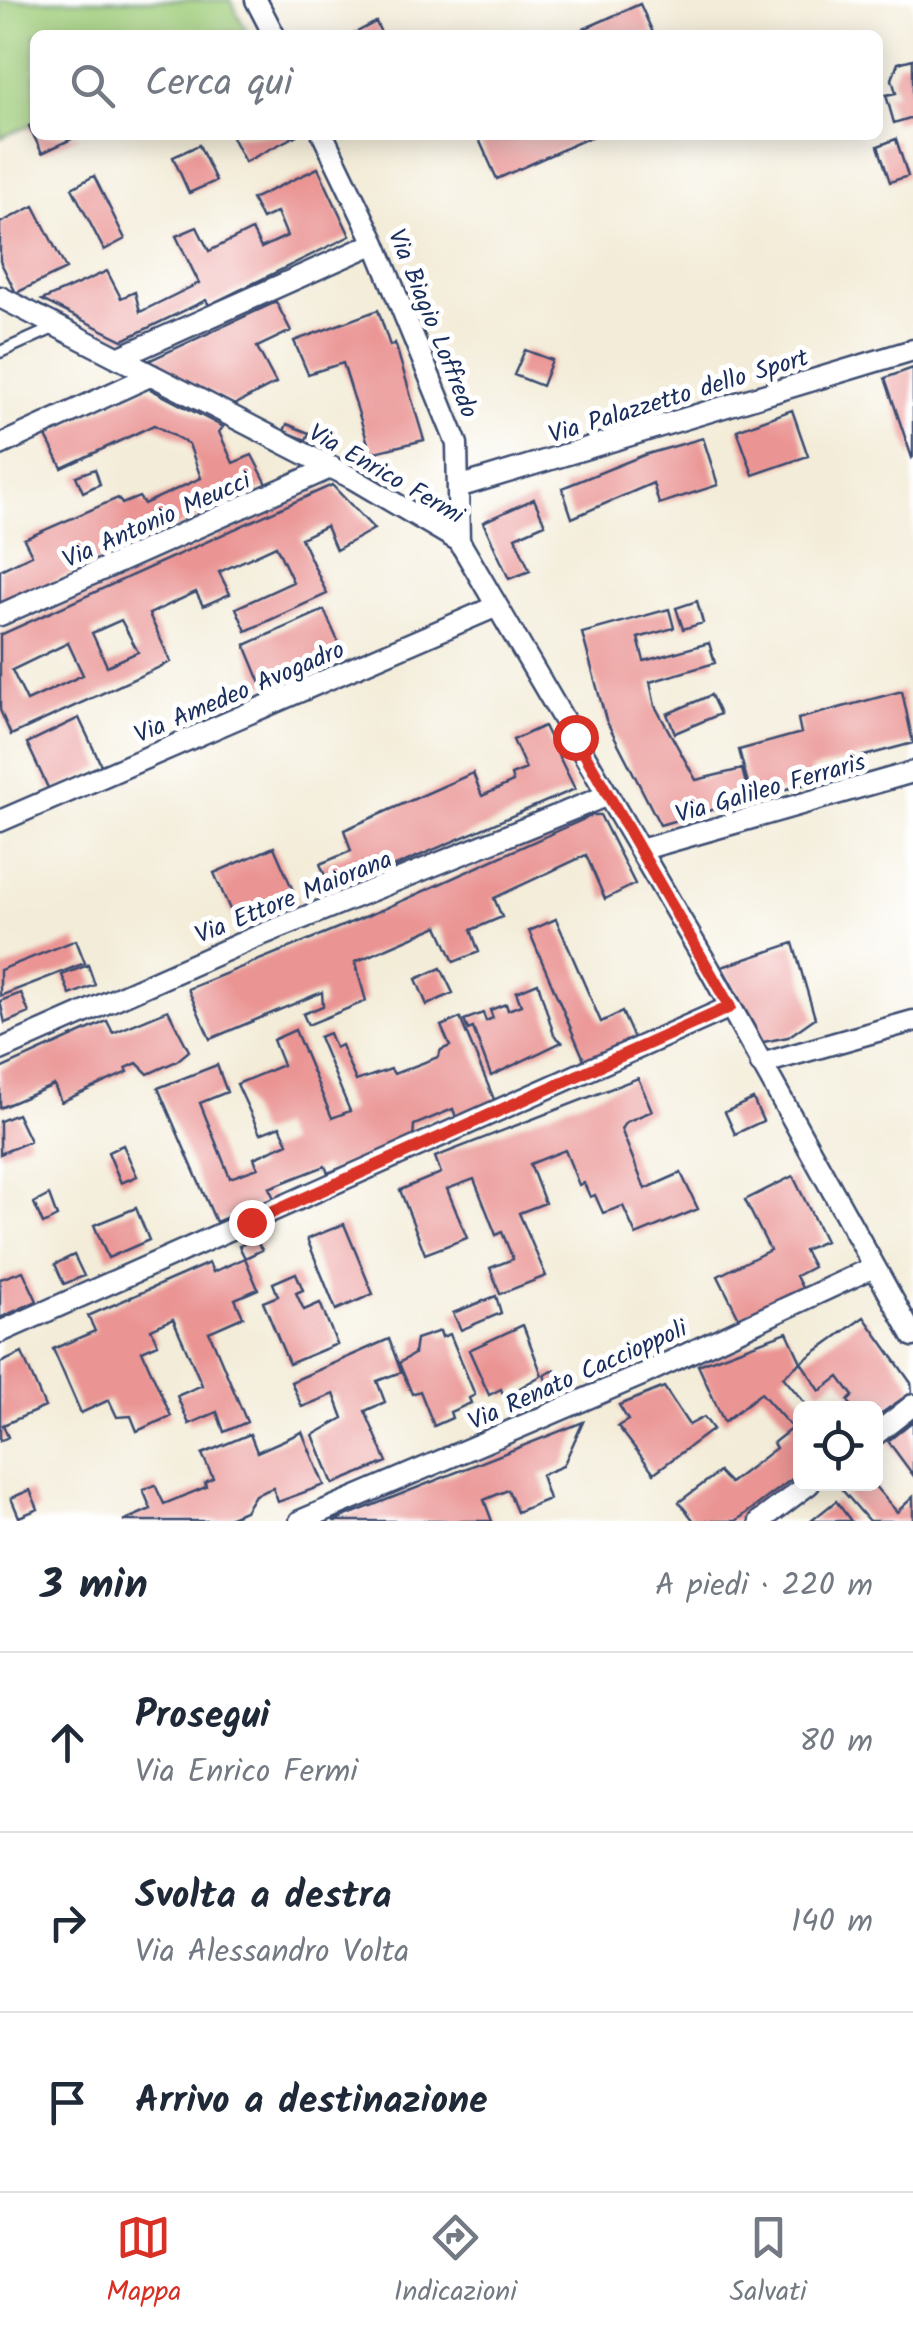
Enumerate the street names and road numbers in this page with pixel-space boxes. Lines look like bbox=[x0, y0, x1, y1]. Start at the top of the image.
street label: Via Biagio Loffredo bbox=[376, 223, 488, 424]
street label: Via Palazzetto dello Sport bbox=[544, 338, 814, 455]
street label: Via Enrico Fermi bbox=[301, 414, 472, 536]
street label: Via Antonio Meucci bbox=[56, 461, 258, 580]
street label: Via Amedeo Avogadro bbox=[128, 630, 351, 755]
street label: Via Galileo Ferraris bbox=[671, 743, 871, 835]
street label: Via Ettore Maiorana bbox=[189, 840, 398, 956]
street label: Via Renato Caccioppoli bbox=[462, 1309, 695, 1442]

